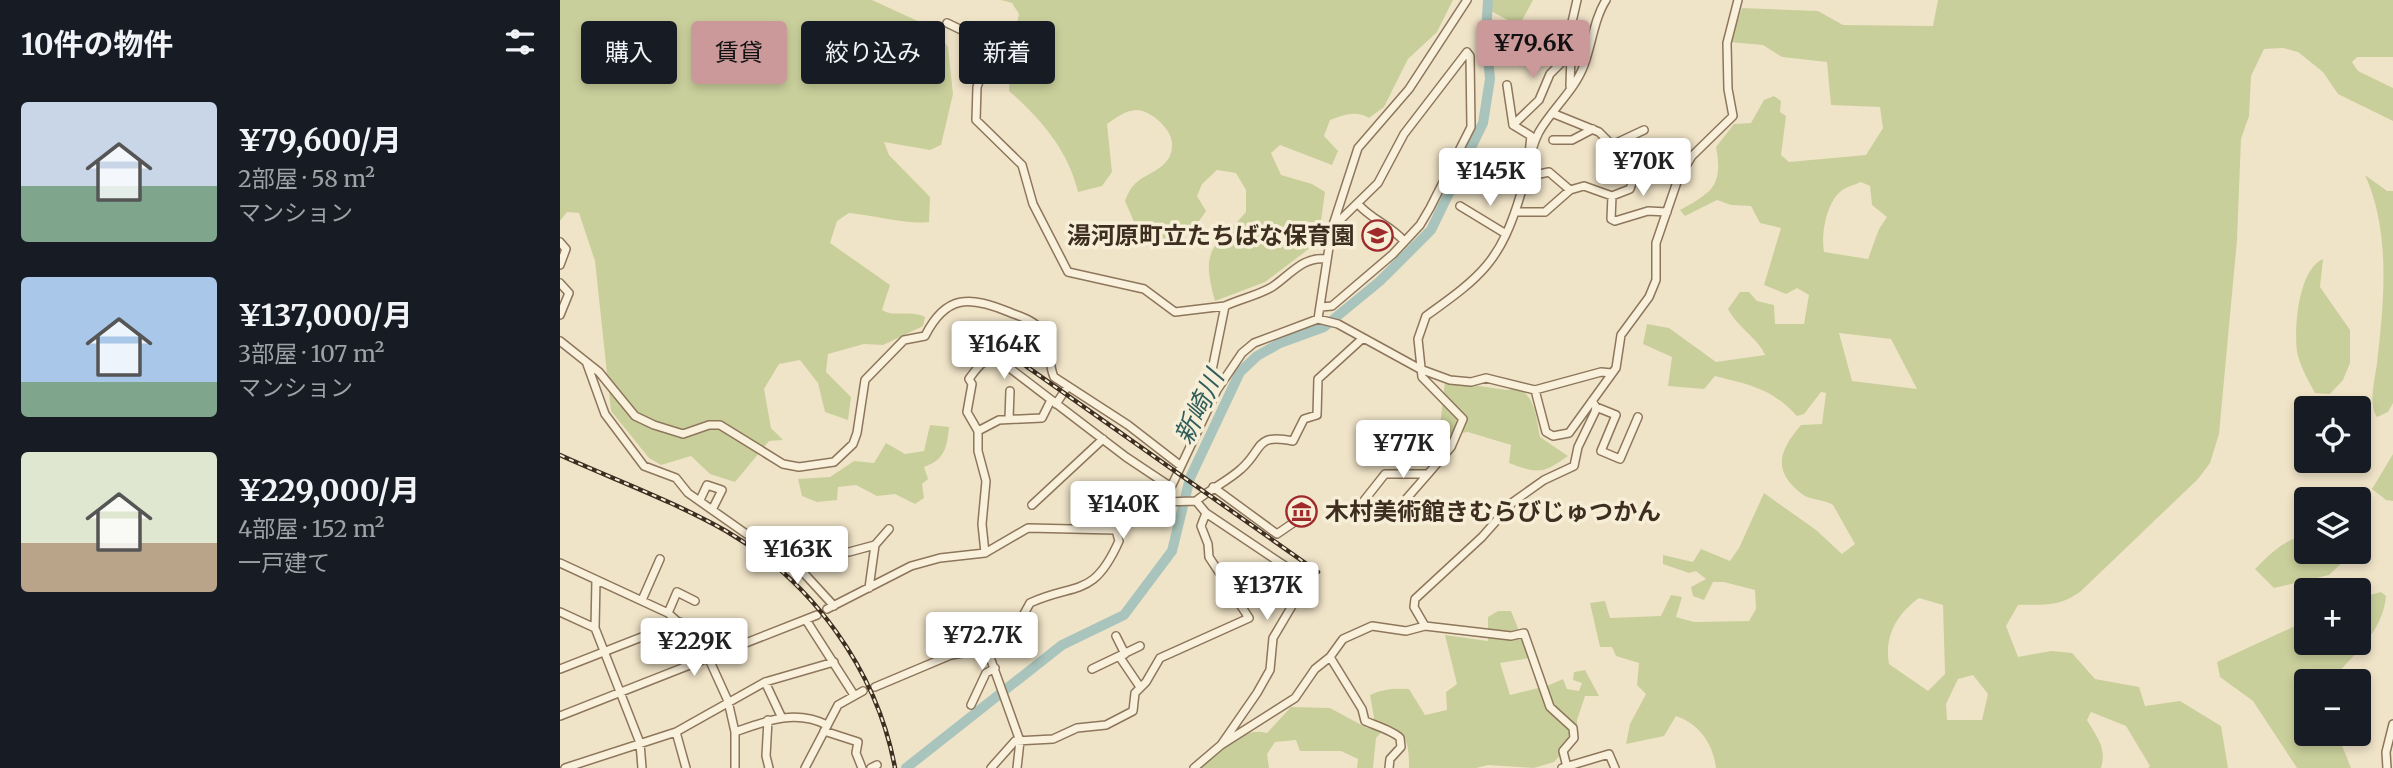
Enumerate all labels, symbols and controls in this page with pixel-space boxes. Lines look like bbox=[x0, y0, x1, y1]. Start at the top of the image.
pin: ¥79.6K bbox=[1476, 20, 1590, 80]
chip: 購入 bbox=[581, 21, 677, 84]
chip: 賃貸 bbox=[691, 21, 787, 84]
chip: 絞り込み bbox=[801, 21, 945, 84]
chip: 新着 bbox=[959, 21, 1055, 84]
icon: filters bbox=[501, 23, 539, 61]
text: 10件の物件 bbox=[21, 25, 174, 63]
text: ¥79.6K bbox=[1493, 28, 1573, 57]
text: ¥79,600/月 bbox=[238, 121, 402, 159]
icon: home bbox=[77, 130, 161, 214]
pin: ¥70K bbox=[1602, 138, 1684, 198]
text: ¥70K bbox=[1612, 146, 1674, 175]
pin: ¥145K bbox=[1441, 148, 1539, 208]
text: ¥145K bbox=[1455, 156, 1525, 185]
text: 2部屋 · 58 m² bbox=[238, 164, 375, 193]
text: マンション bbox=[238, 198, 353, 227]
school or university icon: 湯河原町立たちばな保育園 bbox=[1361, 219, 1395, 253]
place label: 湯河原町立たちばな保育園 bbox=[1067, 220, 1355, 251]
text: ¥137,000/月 bbox=[238, 296, 413, 334]
icon: home bbox=[77, 305, 161, 389]
pin: ¥164K bbox=[955, 322, 1053, 381]
text: ¥164K bbox=[968, 329, 1040, 358]
text: 3部屋 · 107 m² bbox=[238, 339, 384, 368]
water label: 新崎川 bbox=[1167, 362, 1232, 449]
text: マンション bbox=[238, 373, 353, 402]
map controls bbox=[2294, 396, 2371, 746]
button: locate bbox=[2294, 396, 2371, 473]
pin: ¥77K bbox=[1362, 420, 1444, 480]
text: ¥77K bbox=[1372, 428, 1434, 457]
text: ¥229,000/月 bbox=[238, 471, 420, 509]
icon: home bbox=[77, 480, 161, 564]
pin: ¥140K bbox=[1074, 482, 1172, 541]
button: layers bbox=[2294, 487, 2371, 564]
text: ¥140K bbox=[1086, 489, 1160, 518]
museum icon: 木村美術館きむらびじゅつかん bbox=[1285, 495, 1319, 529]
place label: 木村美術館きむらびじゅつかん bbox=[1325, 496, 1661, 527]
text: 4部屋 · 152 m² bbox=[238, 514, 385, 543]
pin: ¥163K bbox=[748, 526, 846, 586]
text: ¥163K bbox=[762, 534, 832, 563]
text: 一戸建て bbox=[238, 548, 330, 577]
pin: ¥137K bbox=[1218, 562, 1316, 622]
text: ¥137K bbox=[1232, 570, 1302, 599]
button: + bbox=[2294, 578, 2371, 655]
pin: ¥72.7K bbox=[925, 612, 1039, 672]
pin: ¥229K bbox=[645, 618, 743, 678]
text: ¥72.7K bbox=[942, 620, 1022, 649]
text: ¥229K bbox=[657, 626, 731, 655]
button: − bbox=[2294, 669, 2371, 746]

